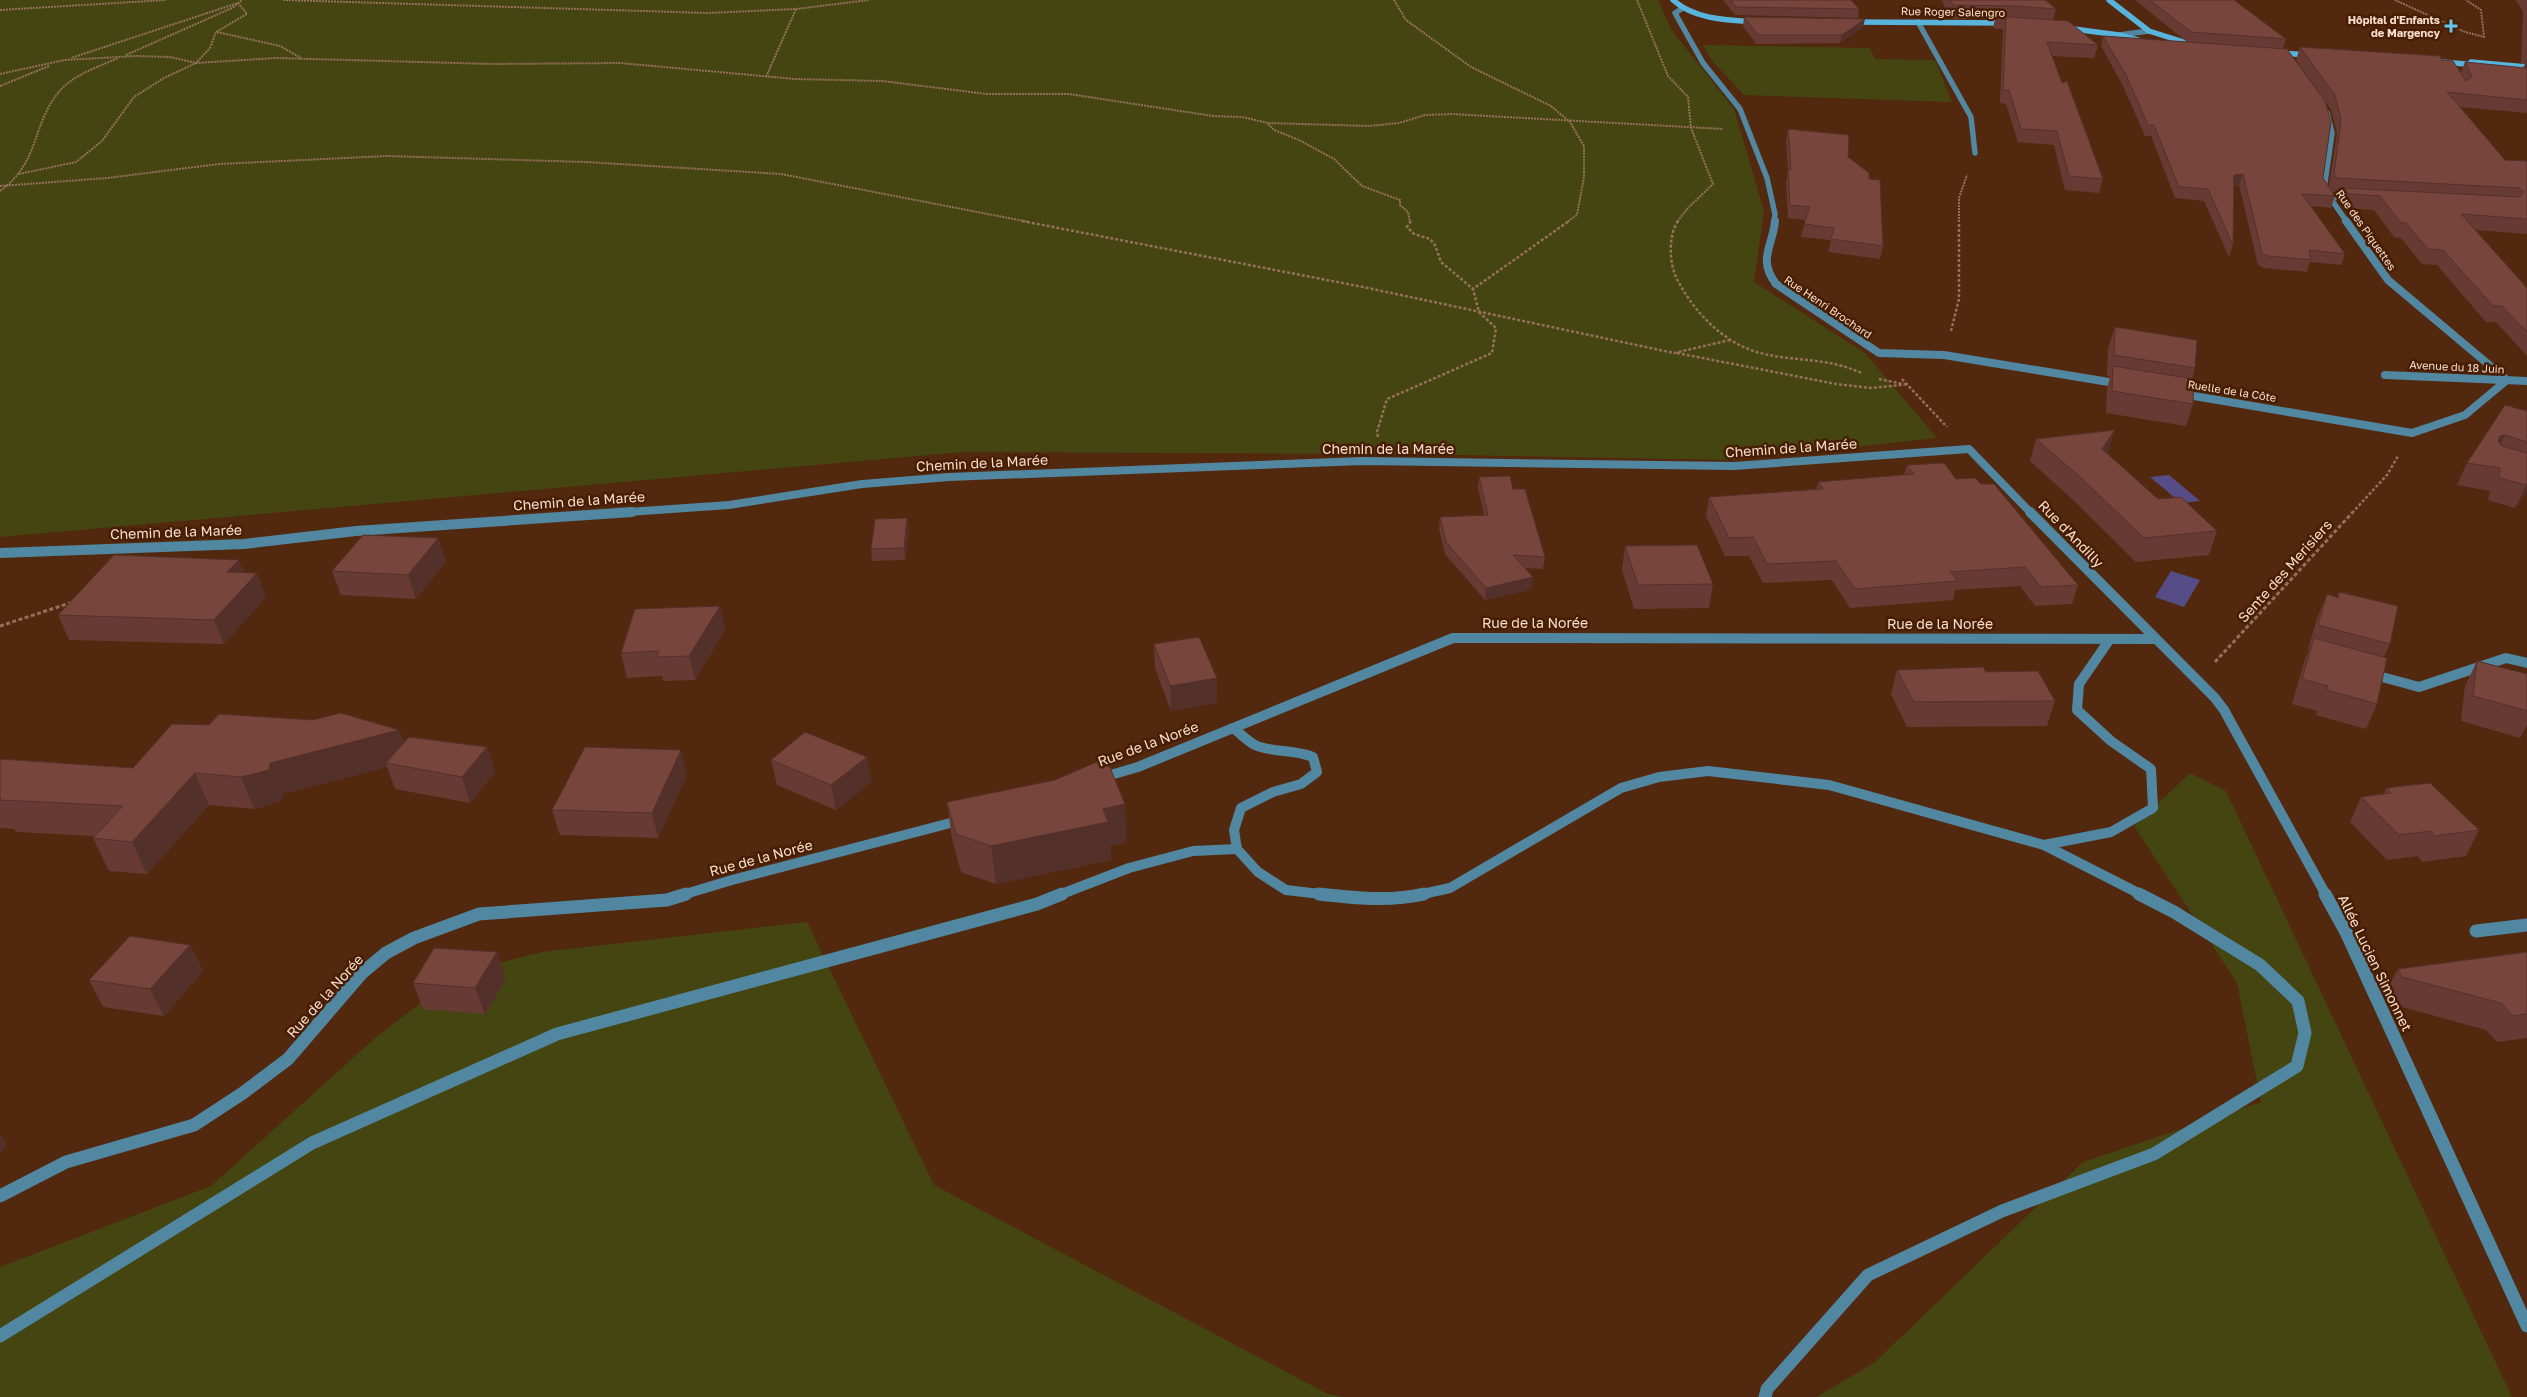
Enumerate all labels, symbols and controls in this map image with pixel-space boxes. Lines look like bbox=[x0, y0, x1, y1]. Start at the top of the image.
street label: Rue Roger Salengro bbox=[1901, 4, 2006, 19]
place label: Hôpital d'Enfants de Margency bbox=[2348, 13, 2440, 39]
marker: Hôpital d'Enfants de Margency bbox=[2444, 19, 2458, 33]
street label: Rue des Piquettes bbox=[2334, 187, 2399, 273]
street label: Rue Henri Brochard bbox=[1782, 273, 1874, 341]
street label: Avenue du 18 Juin bbox=[2409, 358, 2505, 375]
street label: Ruelle de la Côte bbox=[2187, 377, 2277, 404]
street label: Chemin de la Marée bbox=[1724, 434, 1857, 461]
street label: Chemin de la Marée bbox=[1322, 440, 1454, 457]
street label: Chemin de la Marée bbox=[916, 451, 1048, 474]
street label: Chemin de la Marée bbox=[512, 487, 645, 514]
street label: Rue d'Andilly bbox=[2035, 497, 2108, 571]
street label: Sente des Merisiers bbox=[2234, 516, 2335, 625]
street label: Chemin de la Marée bbox=[110, 521, 242, 542]
street label: Rue de la Norée bbox=[1482, 614, 1588, 631]
street label: Rue de la Norée bbox=[1887, 615, 1993, 632]
street label: Rue de la Norée bbox=[1095, 717, 1201, 770]
street label: Rue de la Norée bbox=[707, 836, 814, 879]
street label: Allée Lucien Simonnet bbox=[2335, 892, 2416, 1034]
street label: Rue de la Norée bbox=[283, 951, 366, 1041]

